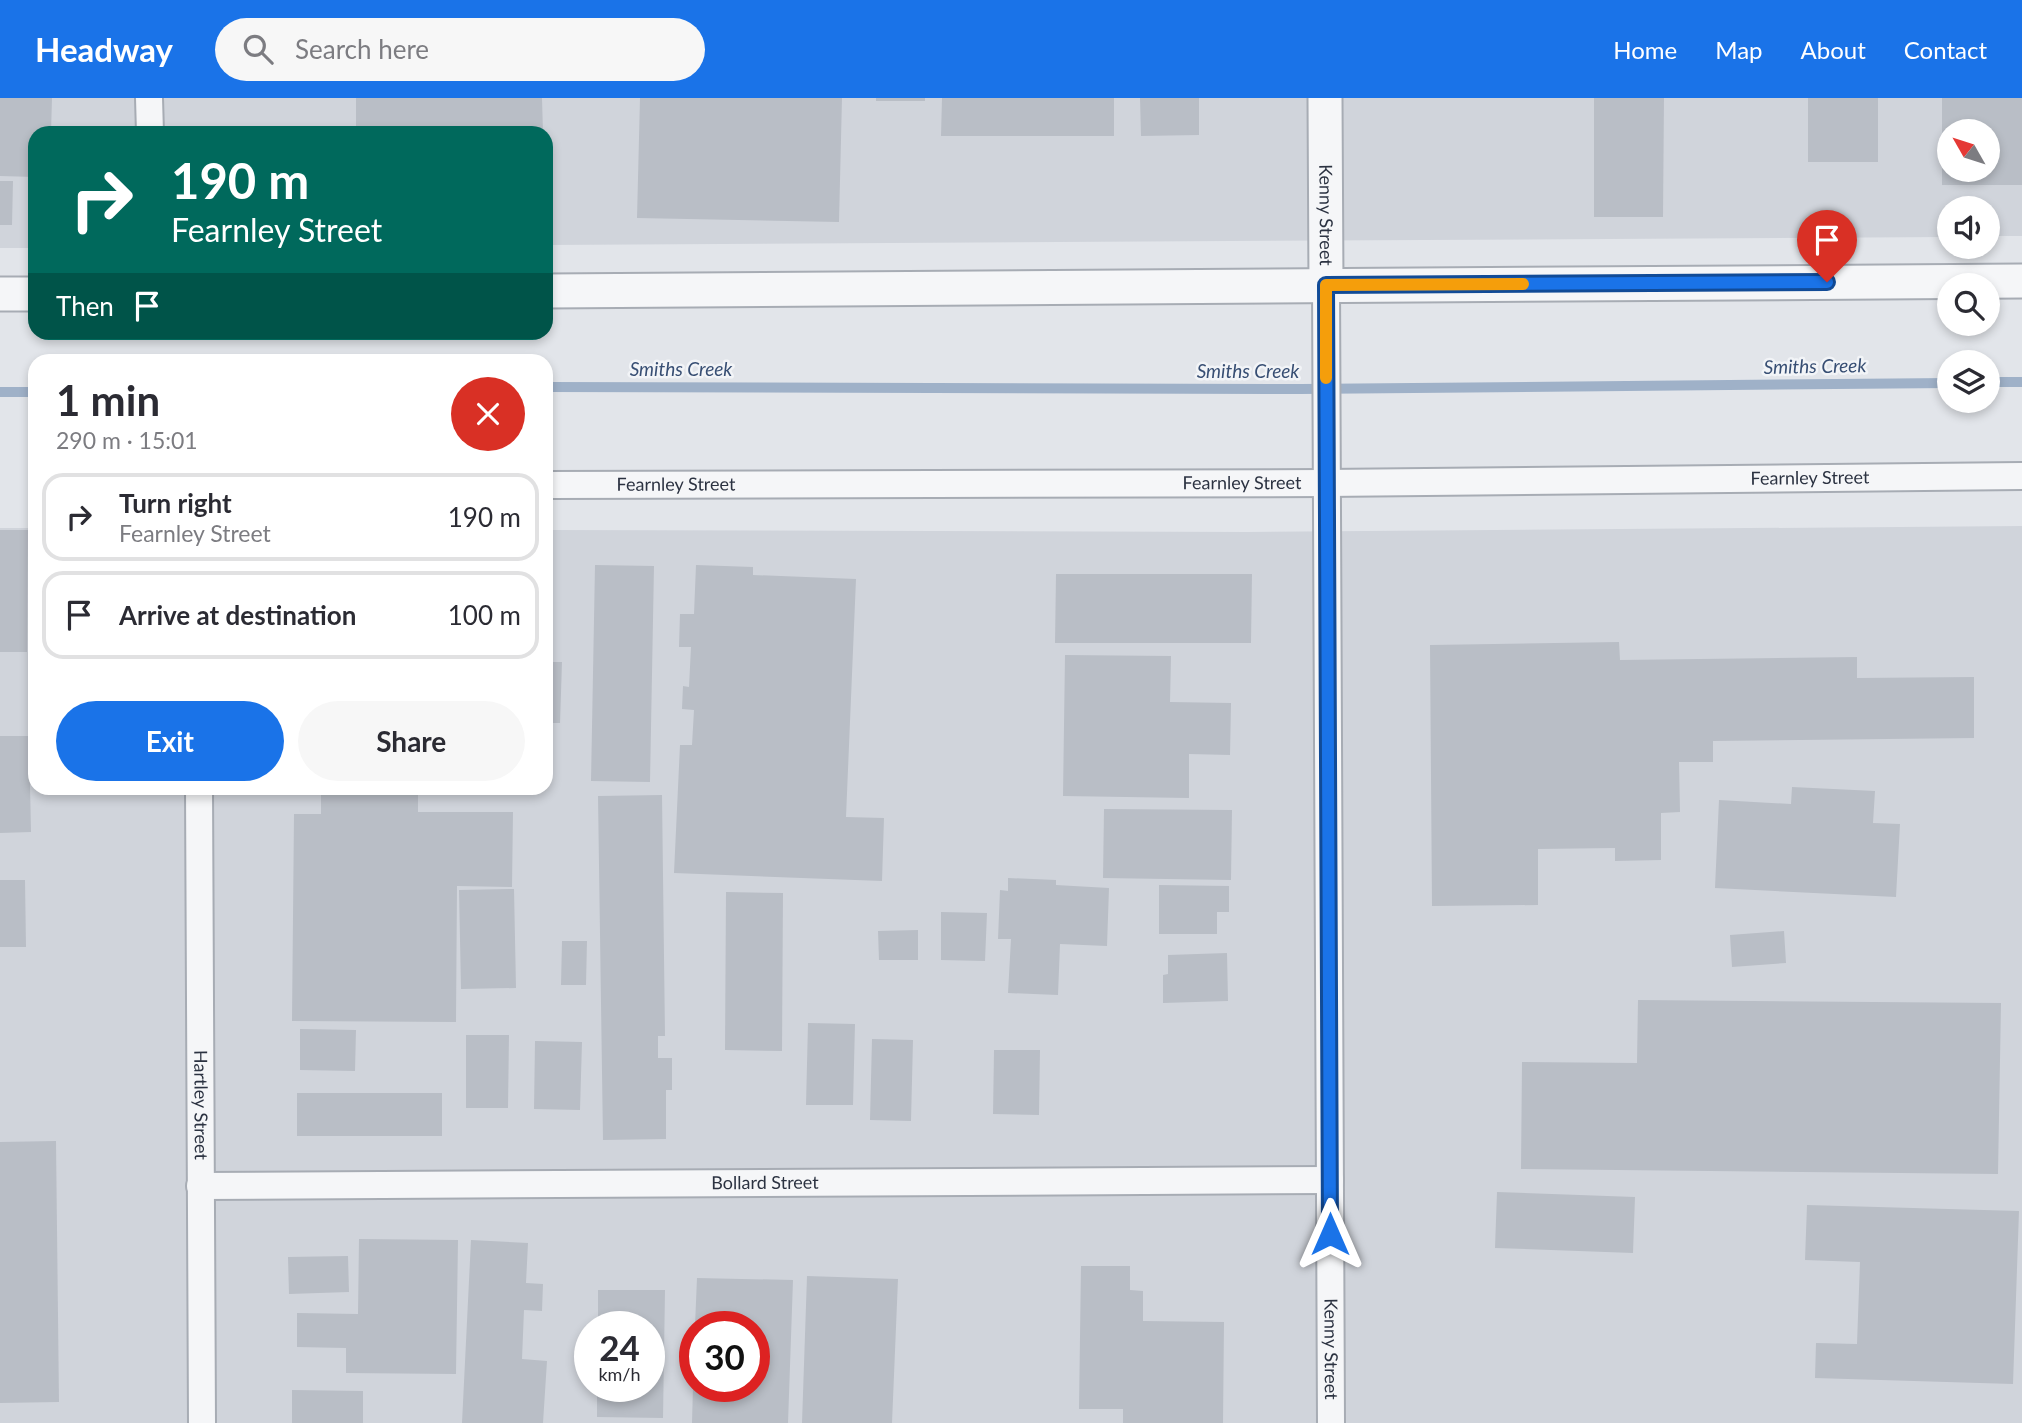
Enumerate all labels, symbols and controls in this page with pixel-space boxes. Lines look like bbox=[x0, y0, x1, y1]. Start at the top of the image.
search box bbox=[215, 18, 705, 81]
text: Headway bbox=[35, 29, 173, 69]
icon: search bbox=[239, 30, 277, 68]
text: Search here bbox=[295, 33, 429, 65]
text: Home bbox=[1613, 35, 1677, 64]
text: Map bbox=[1715, 35, 1763, 64]
text: About bbox=[1801, 35, 1866, 64]
text: Contact bbox=[1904, 35, 1987, 64]
north arrow bbox=[1937, 119, 2000, 182]
map controls bbox=[1937, 119, 2000, 413]
text: 190 m bbox=[171, 151, 309, 209]
icon: right bbox=[56, 154, 147, 245]
street label: Kenny Street bbox=[1315, 164, 1338, 266]
button: sound bbox=[1937, 196, 2000, 259]
text: Fearnley Street bbox=[171, 210, 382, 249]
pin bbox=[1797, 210, 1857, 282]
icon: arrive bbox=[1808, 221, 1846, 259]
button: search bbox=[1937, 273, 2000, 336]
icon: arrive bbox=[128, 287, 166, 325]
text: Then bbox=[56, 290, 114, 322]
button: layers bbox=[1937, 350, 2000, 413]
water label: Smiths Creek bbox=[1763, 353, 1868, 378]
water label: Smiths Creek bbox=[630, 357, 733, 380]
water label: Smiths Creek bbox=[1197, 359, 1300, 382]
text: 1 min bbox=[56, 375, 160, 425]
button: close bbox=[451, 377, 525, 451]
text: 290 m · 15:01 bbox=[56, 426, 198, 454]
street label: Fearnley Street bbox=[1750, 466, 1870, 489]
street label: Fearnley Street bbox=[1183, 471, 1302, 493]
street label: Fearnley Street bbox=[617, 473, 736, 495]
text: Turn right bbox=[119, 487, 232, 519]
icon: right bbox=[60, 498, 98, 536]
text: 190 m bbox=[448, 501, 521, 533]
text: Fearnley Street bbox=[119, 519, 271, 547]
icon: arrive bbox=[60, 596, 98, 634]
text: Arrive at destination bbox=[119, 599, 356, 631]
text: 100 m bbox=[448, 599, 521, 631]
button: Exit bbox=[56, 701, 284, 781]
button: Share bbox=[298, 701, 525, 781]
street label: Hartley Street bbox=[190, 1050, 213, 1161]
street label: Bollard Street bbox=[711, 1171, 819, 1193]
position arrow bbox=[1293, 1197, 1367, 1271]
street label: Kenny Street bbox=[1320, 1298, 1343, 1400]
speed limit sign: 30 bbox=[679, 1311, 770, 1402]
text: 24 bbox=[599, 1326, 640, 1368]
text: km/h bbox=[598, 1363, 641, 1385]

